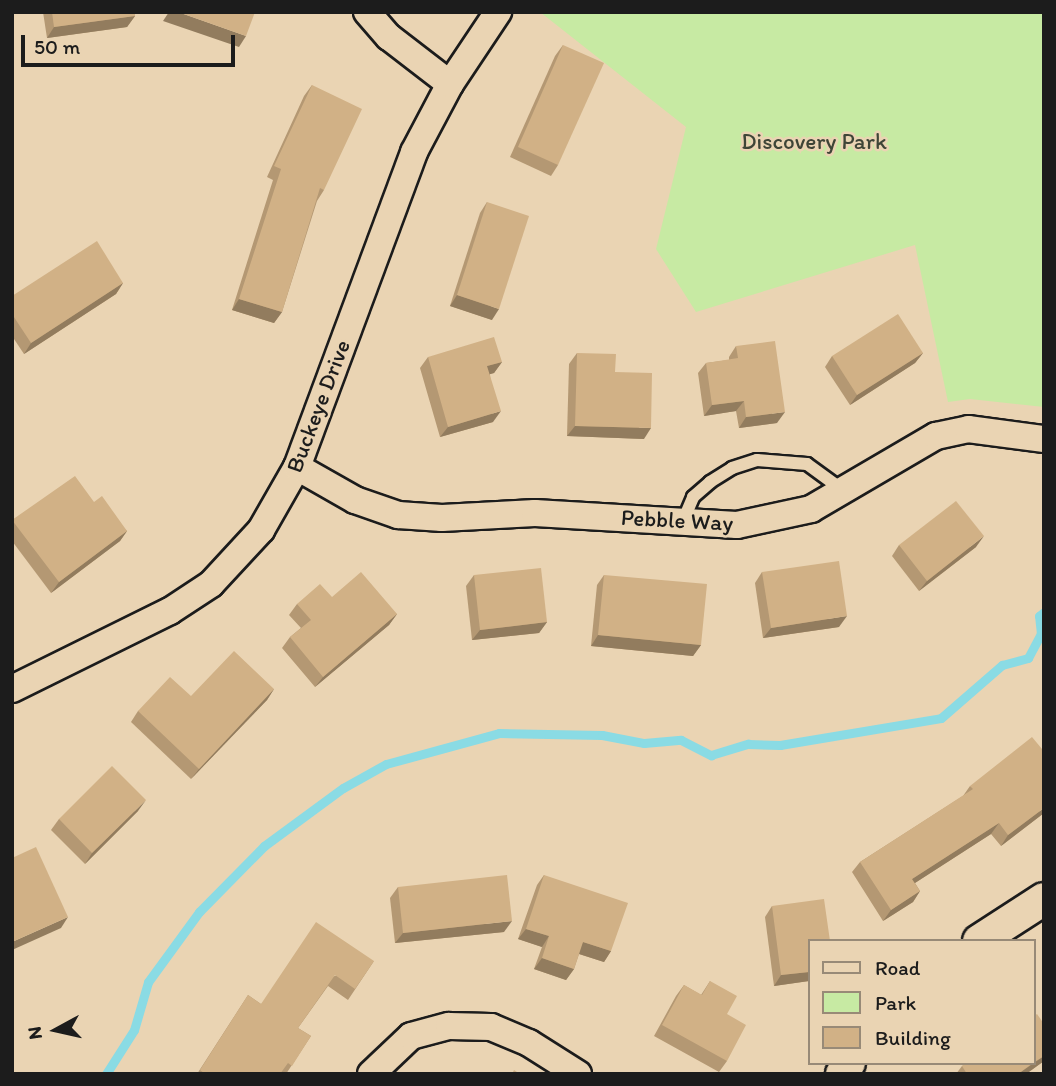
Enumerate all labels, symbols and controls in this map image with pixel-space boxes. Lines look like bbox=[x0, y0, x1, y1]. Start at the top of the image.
scale bar bbox=[24, 21, 238, 65]
text: 50 m bbox=[34, 34, 80, 59]
park label: Discovery Park bbox=[741, 127, 887, 155]
street label: Buckeye Drive bbox=[280, 336, 356, 476]
street label: Pebble Way bbox=[621, 503, 733, 537]
legend bbox=[808, 939, 1035, 1065]
text: Road bbox=[875, 955, 920, 980]
text: Park bbox=[875, 990, 916, 1015]
north arrow bbox=[21, 995, 91, 1065]
text: N bbox=[22, 1025, 47, 1041]
text: Building bbox=[875, 1025, 951, 1050]

